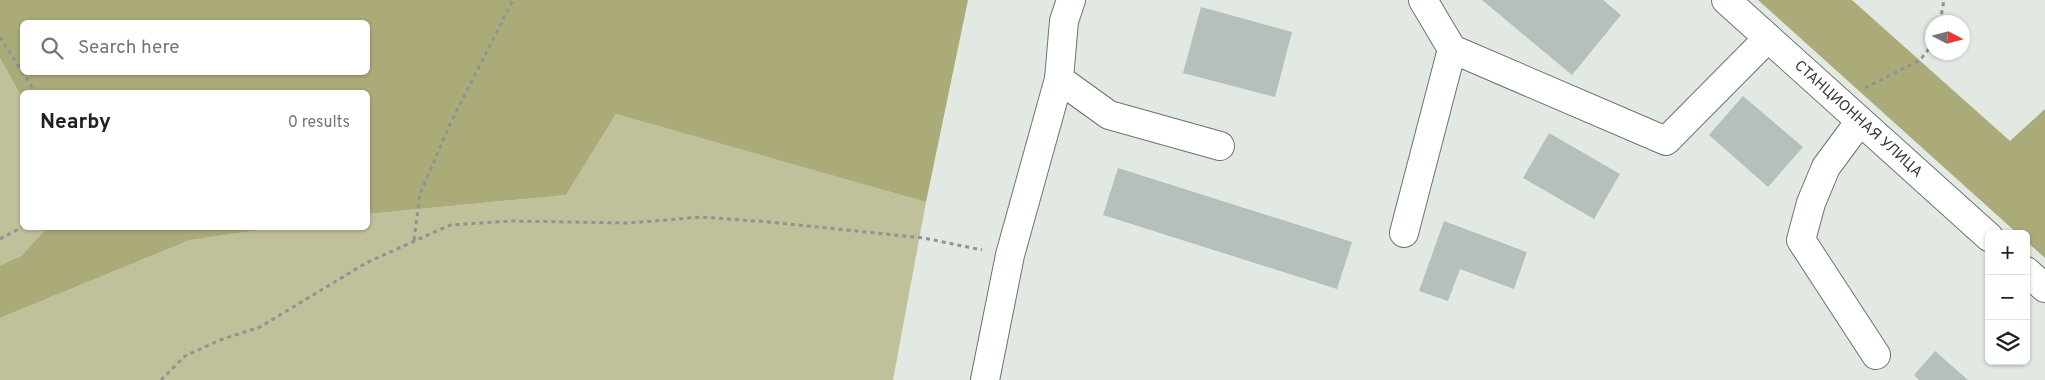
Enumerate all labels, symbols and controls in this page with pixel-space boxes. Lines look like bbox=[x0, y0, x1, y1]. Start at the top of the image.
north arrow bbox=[1925, 15, 1970, 60]
search box bbox=[20, 20, 370, 75]
icon: search bbox=[38, 34, 66, 62]
text: Search here bbox=[78, 36, 180, 60]
street label: СТАНЦИОННАЯ УЛИЦА bbox=[1790, 56, 1926, 182]
text: Nearby bbox=[40, 109, 111, 136]
text: 0 results bbox=[288, 113, 350, 133]
map controls bbox=[1985, 230, 2030, 365]
button: + bbox=[1985, 230, 2030, 275]
button: − bbox=[1985, 275, 2030, 320]
button: layers bbox=[1985, 320, 2030, 365]

